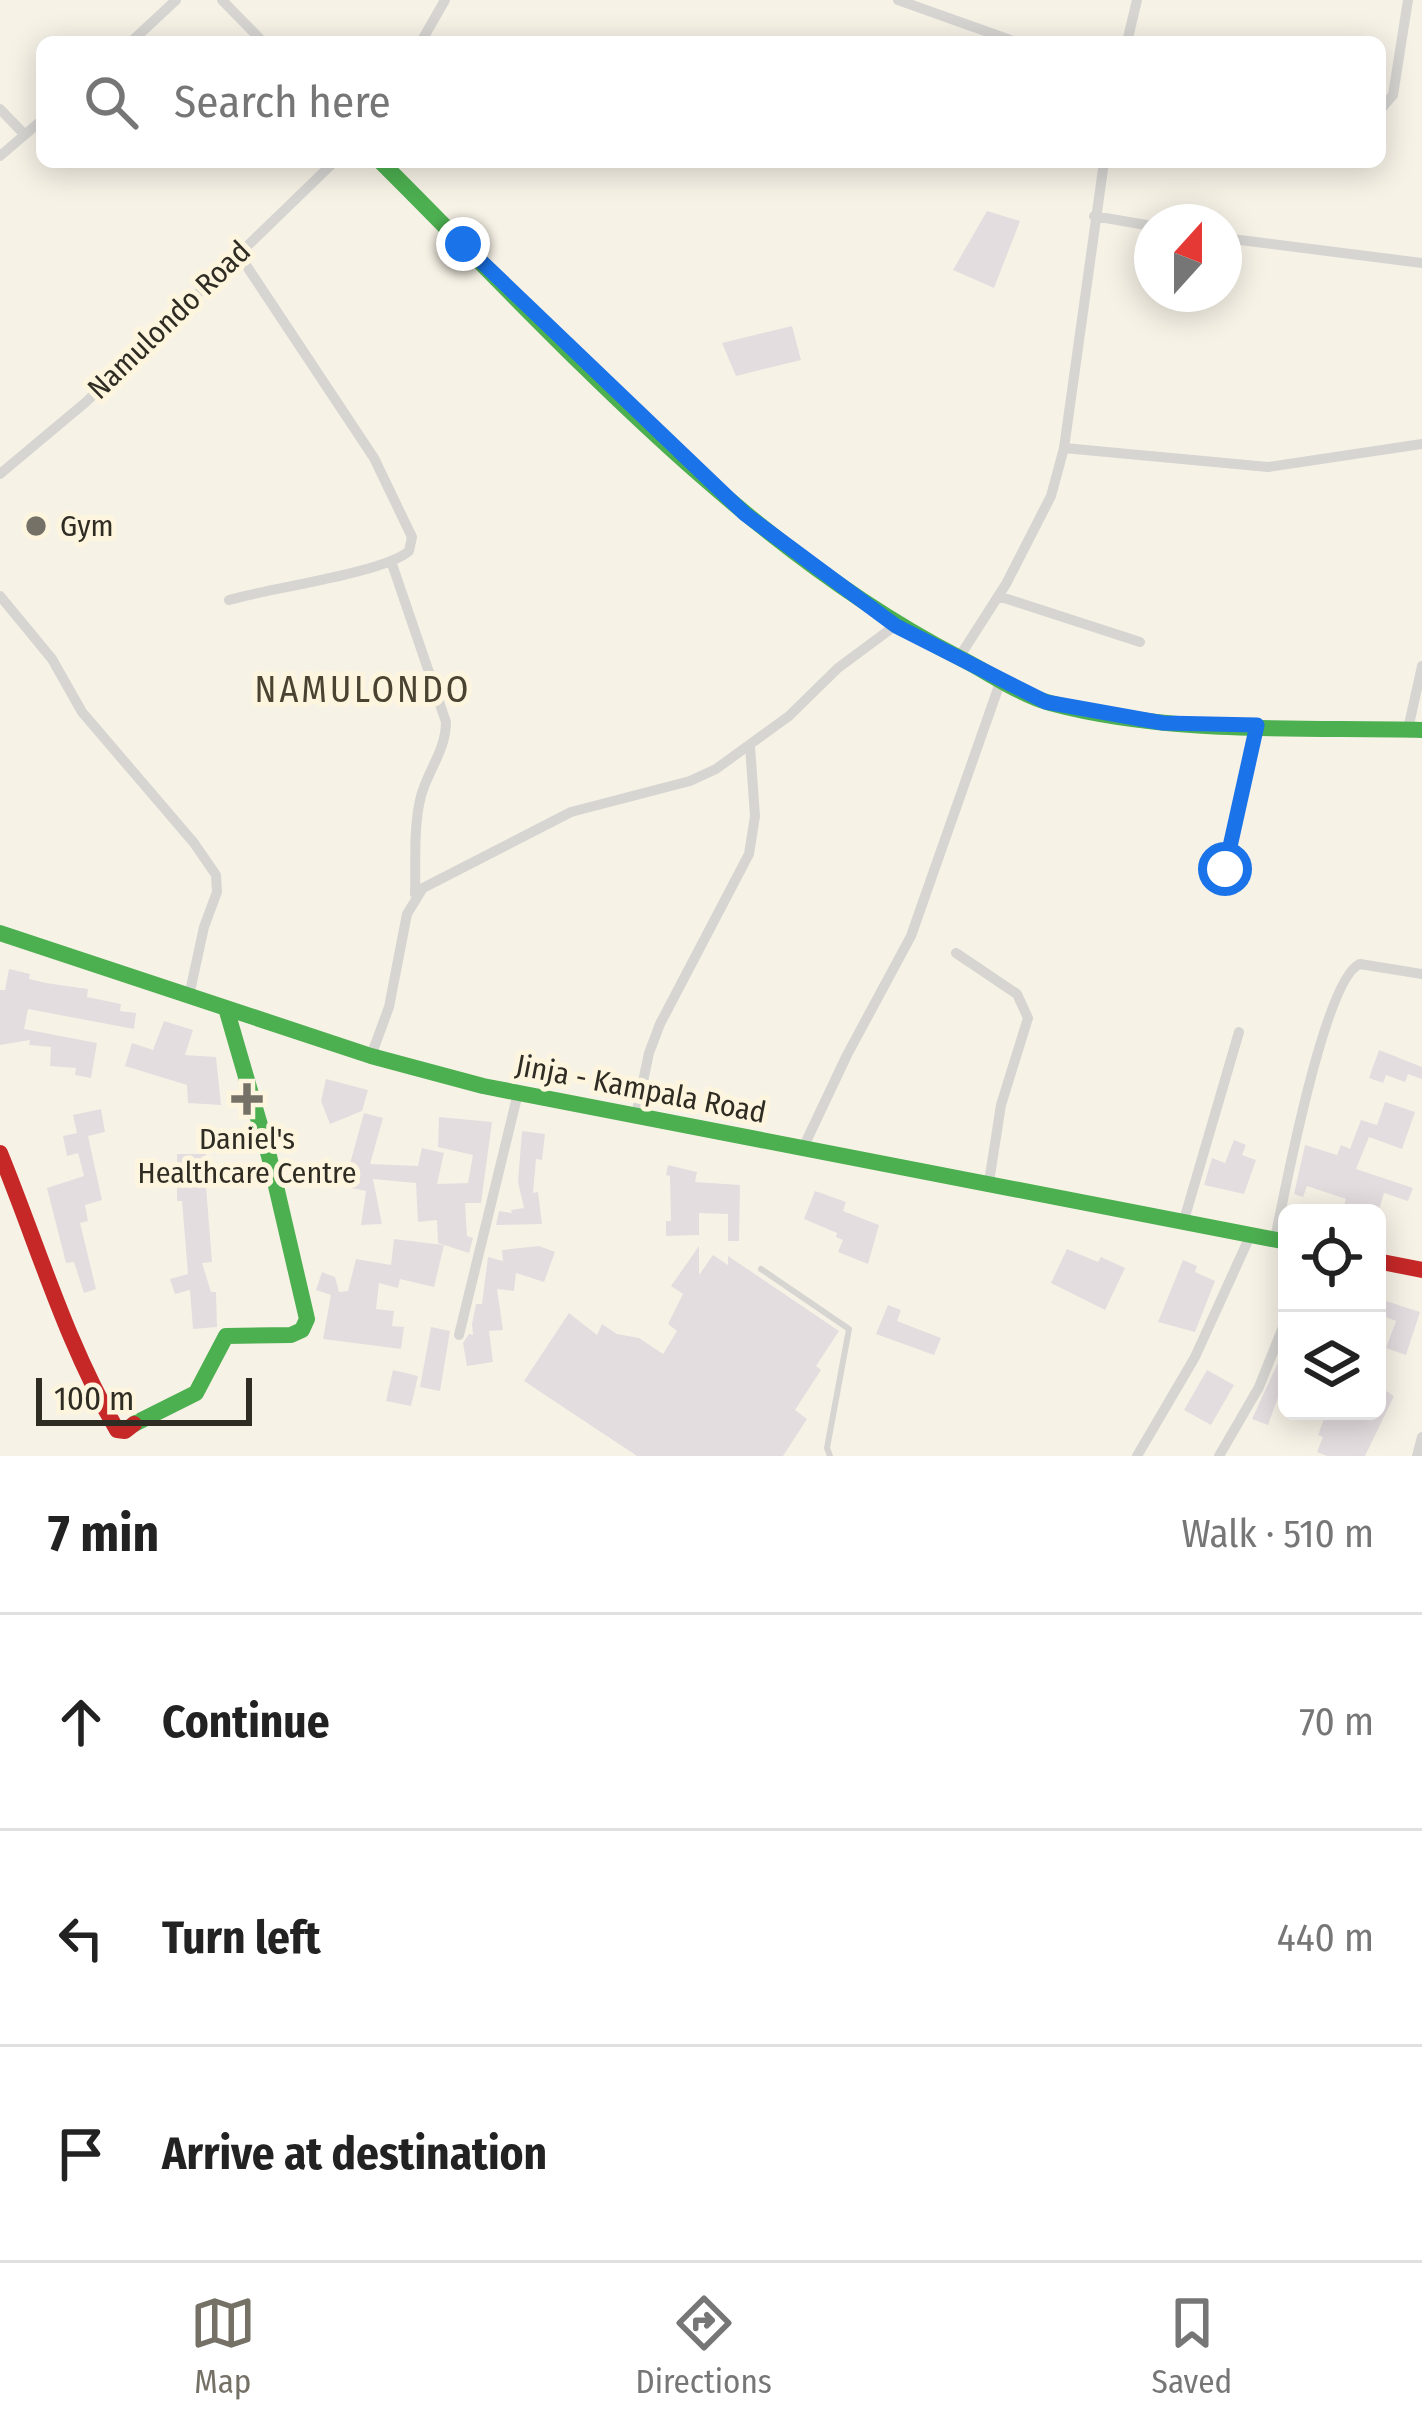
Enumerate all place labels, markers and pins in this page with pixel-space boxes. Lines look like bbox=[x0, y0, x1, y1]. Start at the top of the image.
place label: Gym bbox=[60, 508, 114, 544]
marker: Gym bbox=[23, 513, 49, 539]
marker: Daniel's Healthcare Centre bbox=[231, 1083, 263, 1115]
place label: Daniel's Healthcare Centre bbox=[138, 1121, 356, 1191]

